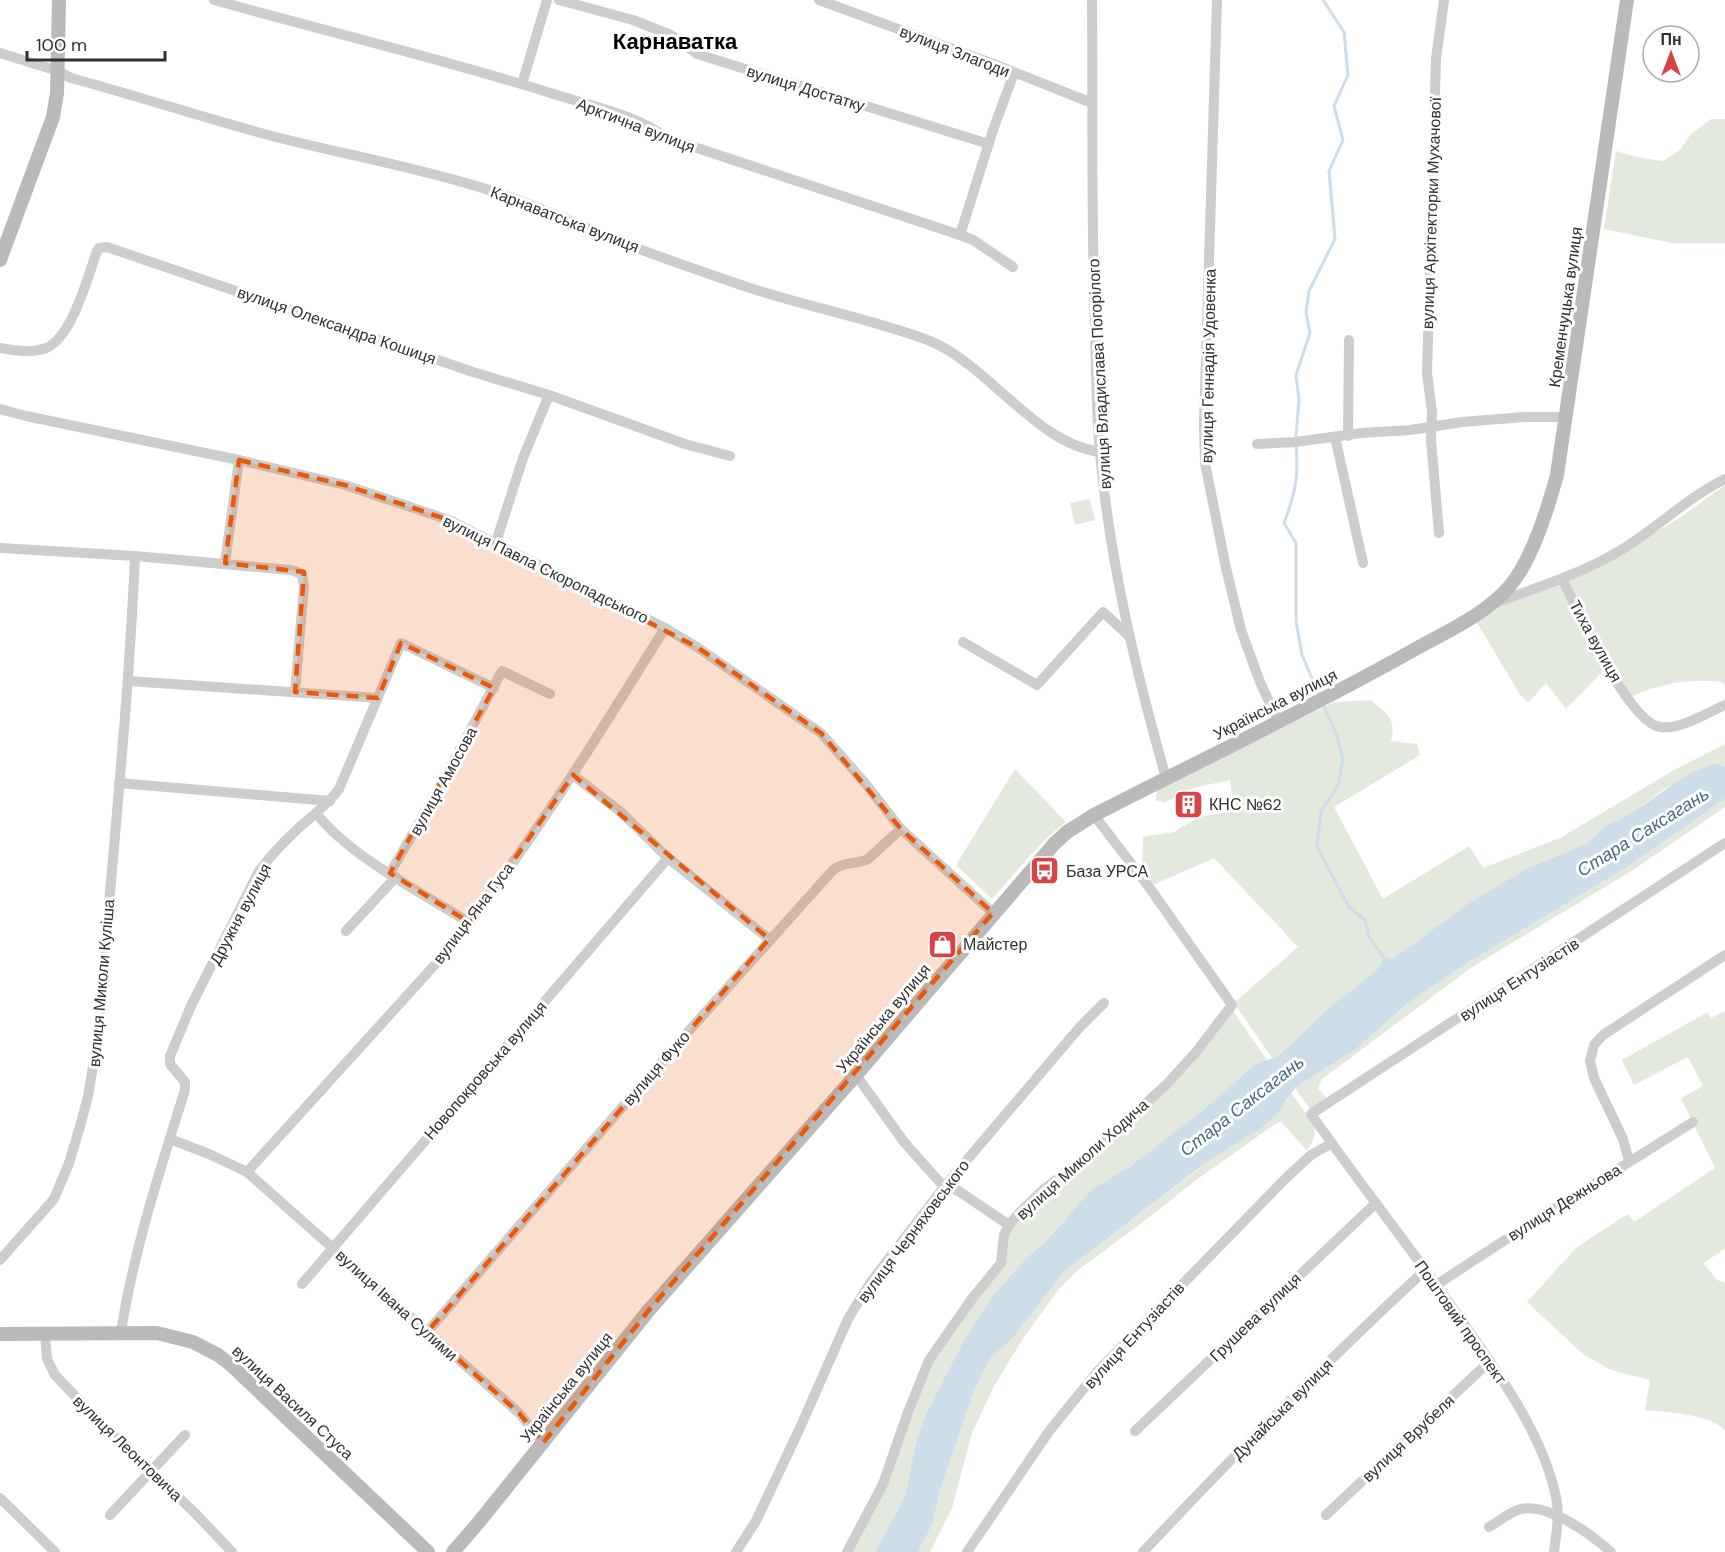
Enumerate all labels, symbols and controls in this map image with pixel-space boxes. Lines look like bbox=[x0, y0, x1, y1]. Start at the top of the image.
street label: вулиця Злагоди bbox=[897, 21, 1013, 82]
scale bar bbox=[27, 24, 165, 62]
north arrow bbox=[1641, 24, 1701, 84]
district label: Карнаватка bbox=[613, 27, 738, 56]
text: Пн bbox=[1660, 29, 1682, 50]
text: 100 m bbox=[36, 33, 87, 57]
street label: вулиця Достатку bbox=[744, 61, 867, 116]
street label: Арктична вулиця bbox=[574, 93, 698, 158]
street label: вулиця Архітекторки Мухачової bbox=[1417, 96, 1446, 329]
street label: Карнаватська вулиця bbox=[487, 181, 642, 258]
street label: Кременчуцька вулиця bbox=[1544, 225, 1587, 389]
street label: вулиця Владислава Погорілого bbox=[1083, 258, 1116, 490]
street label: вулиця Геннадія Удовенка bbox=[1196, 269, 1221, 463]
street label: вулиця Олександра Кошиця bbox=[235, 282, 439, 369]
street label: вулиця Павла Скоропадського bbox=[439, 510, 652, 629]
street label: Тиха вулиця bbox=[1564, 596, 1627, 686]
street label: Українська вулиця bbox=[1210, 664, 1341, 745]
street label: вулиця Амосова bbox=[405, 723, 482, 839]
water label: Стара Саксагань bbox=[1572, 782, 1714, 882]
building icon: КНС №62 bbox=[1172, 788, 1204, 820]
place label: КНС №62 bbox=[1209, 794, 1282, 815]
bus stop icon: База УРСА bbox=[1029, 855, 1061, 887]
street label: вулиця Яна Гуса bbox=[428, 858, 519, 968]
street label: Дружня вулиця bbox=[205, 860, 276, 969]
place label: База УРСА bbox=[1066, 861, 1149, 882]
street label: вулиця Миколи Куліша bbox=[84, 898, 119, 1068]
shop icon: Майстер bbox=[926, 928, 958, 960]
street label: вулиця Ентузіастів bbox=[1456, 933, 1583, 1026]
place label: Майстер bbox=[963, 934, 1027, 955]
street label: Українська вулиця bbox=[832, 959, 935, 1077]
street label: Новопокровська вулиця bbox=[419, 997, 551, 1144]
street label: вулиця Фуко bbox=[618, 1027, 695, 1110]
water label: Стара Саксагань bbox=[1175, 1050, 1309, 1162]
street label: вулиця Миколи Ходича bbox=[1012, 1094, 1153, 1224]
street label: вулиця Черняховського bbox=[853, 1155, 974, 1307]
street label: вулиця Дежньова bbox=[1504, 1159, 1625, 1246]
street label: вулиця Івана Сулими bbox=[331, 1245, 462, 1366]
street label: Поштовий проспект bbox=[1410, 1256, 1512, 1389]
street label: Грушева вулиця bbox=[1205, 1268, 1306, 1366]
street label: вулиця Ентузіастів bbox=[1080, 1278, 1189, 1393]
street label: Українська вулиця bbox=[515, 1328, 617, 1447]
street label: вулиця Василя Стуса bbox=[227, 1341, 358, 1464]
street label: Дунайська вулиця bbox=[1227, 1354, 1337, 1464]
street label: вулиця Врубеля bbox=[1358, 1390, 1459, 1487]
street label: вулиця Леонтовича bbox=[69, 1391, 187, 1506]

